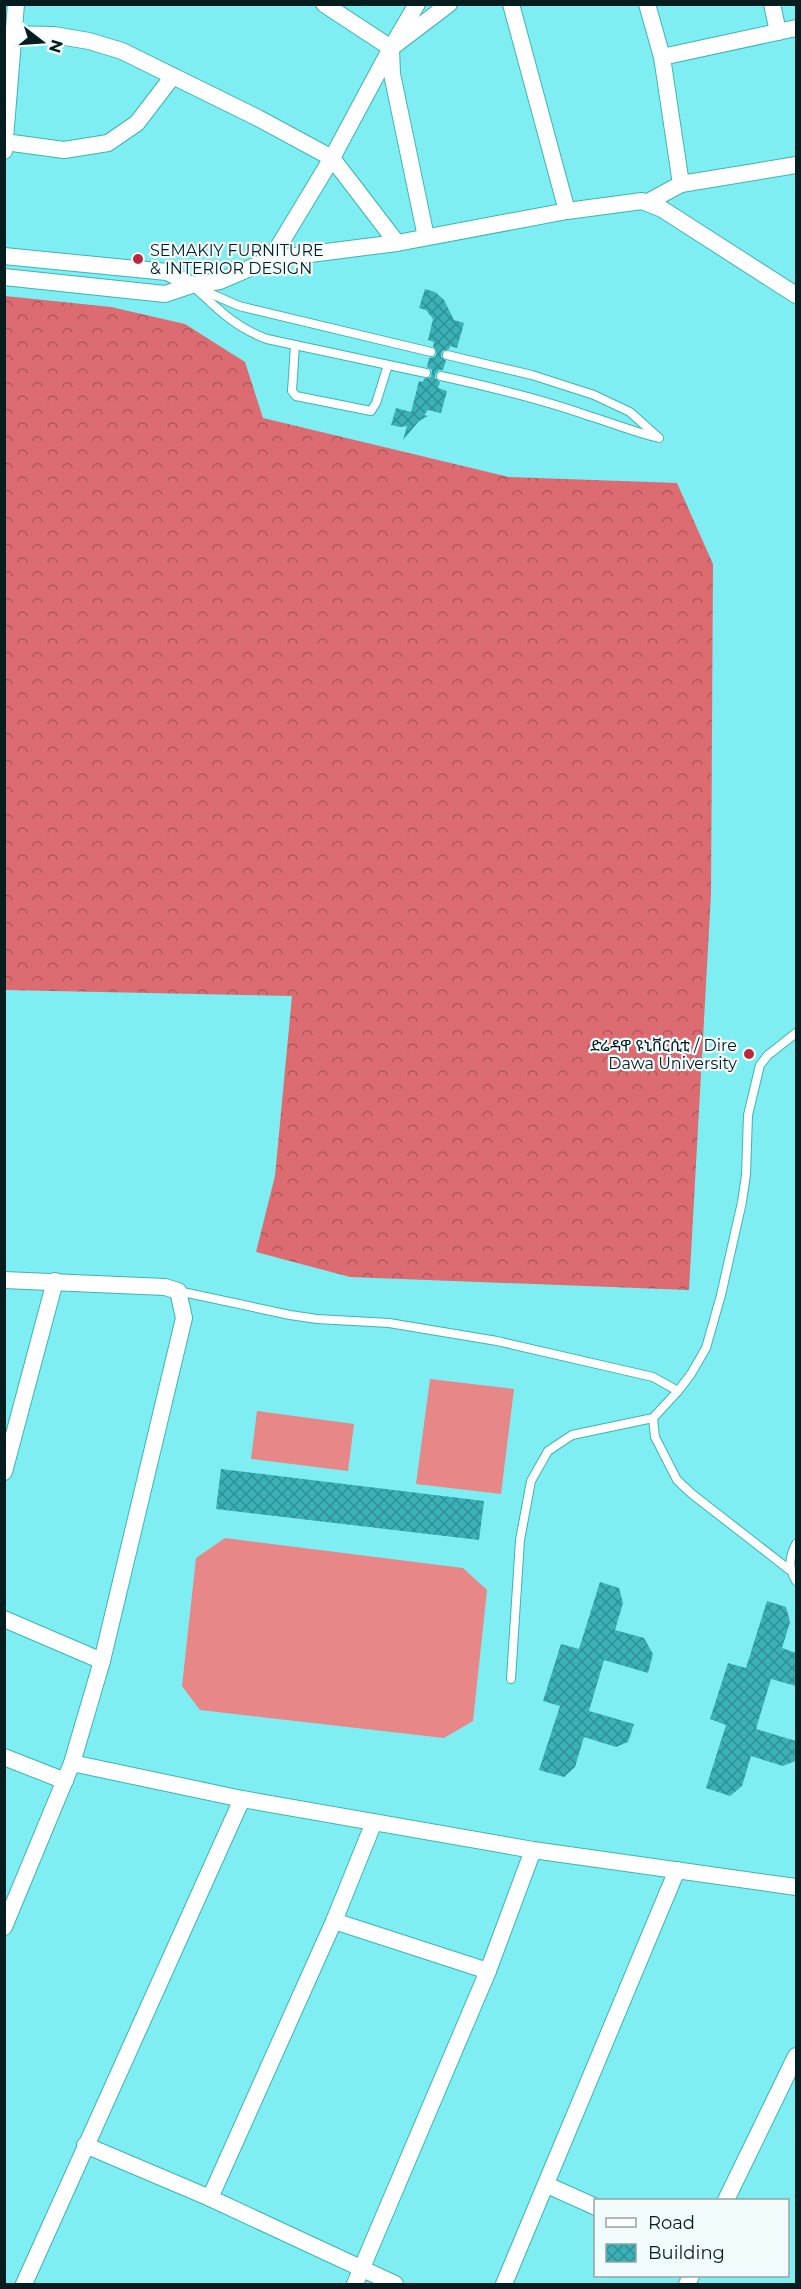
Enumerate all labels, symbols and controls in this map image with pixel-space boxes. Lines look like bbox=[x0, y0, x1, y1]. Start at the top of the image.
north arrow bbox=[12, 12, 72, 72]
text: N bbox=[45, 37, 67, 55]
place label: SEMAKIY FURNITURE & INTERIOR DESIGN bbox=[150, 241, 324, 278]
marker: SEMAKIY FURNITURE & INTERIOR DESIGN bbox=[131, 252, 145, 266]
place label: ድሬዳዋ ዩኒቨርሲቲ / Dire Dawa University bbox=[590, 1036, 737, 1073]
marker: ድሬዳዋ ዩኒቨርሲቲ / Dire Dawa University bbox=[742, 1047, 756, 1061]
legend bbox=[594, 2199, 789, 2277]
text: Road bbox=[648, 2212, 695, 2234]
text: Building bbox=[648, 2242, 725, 2264]

